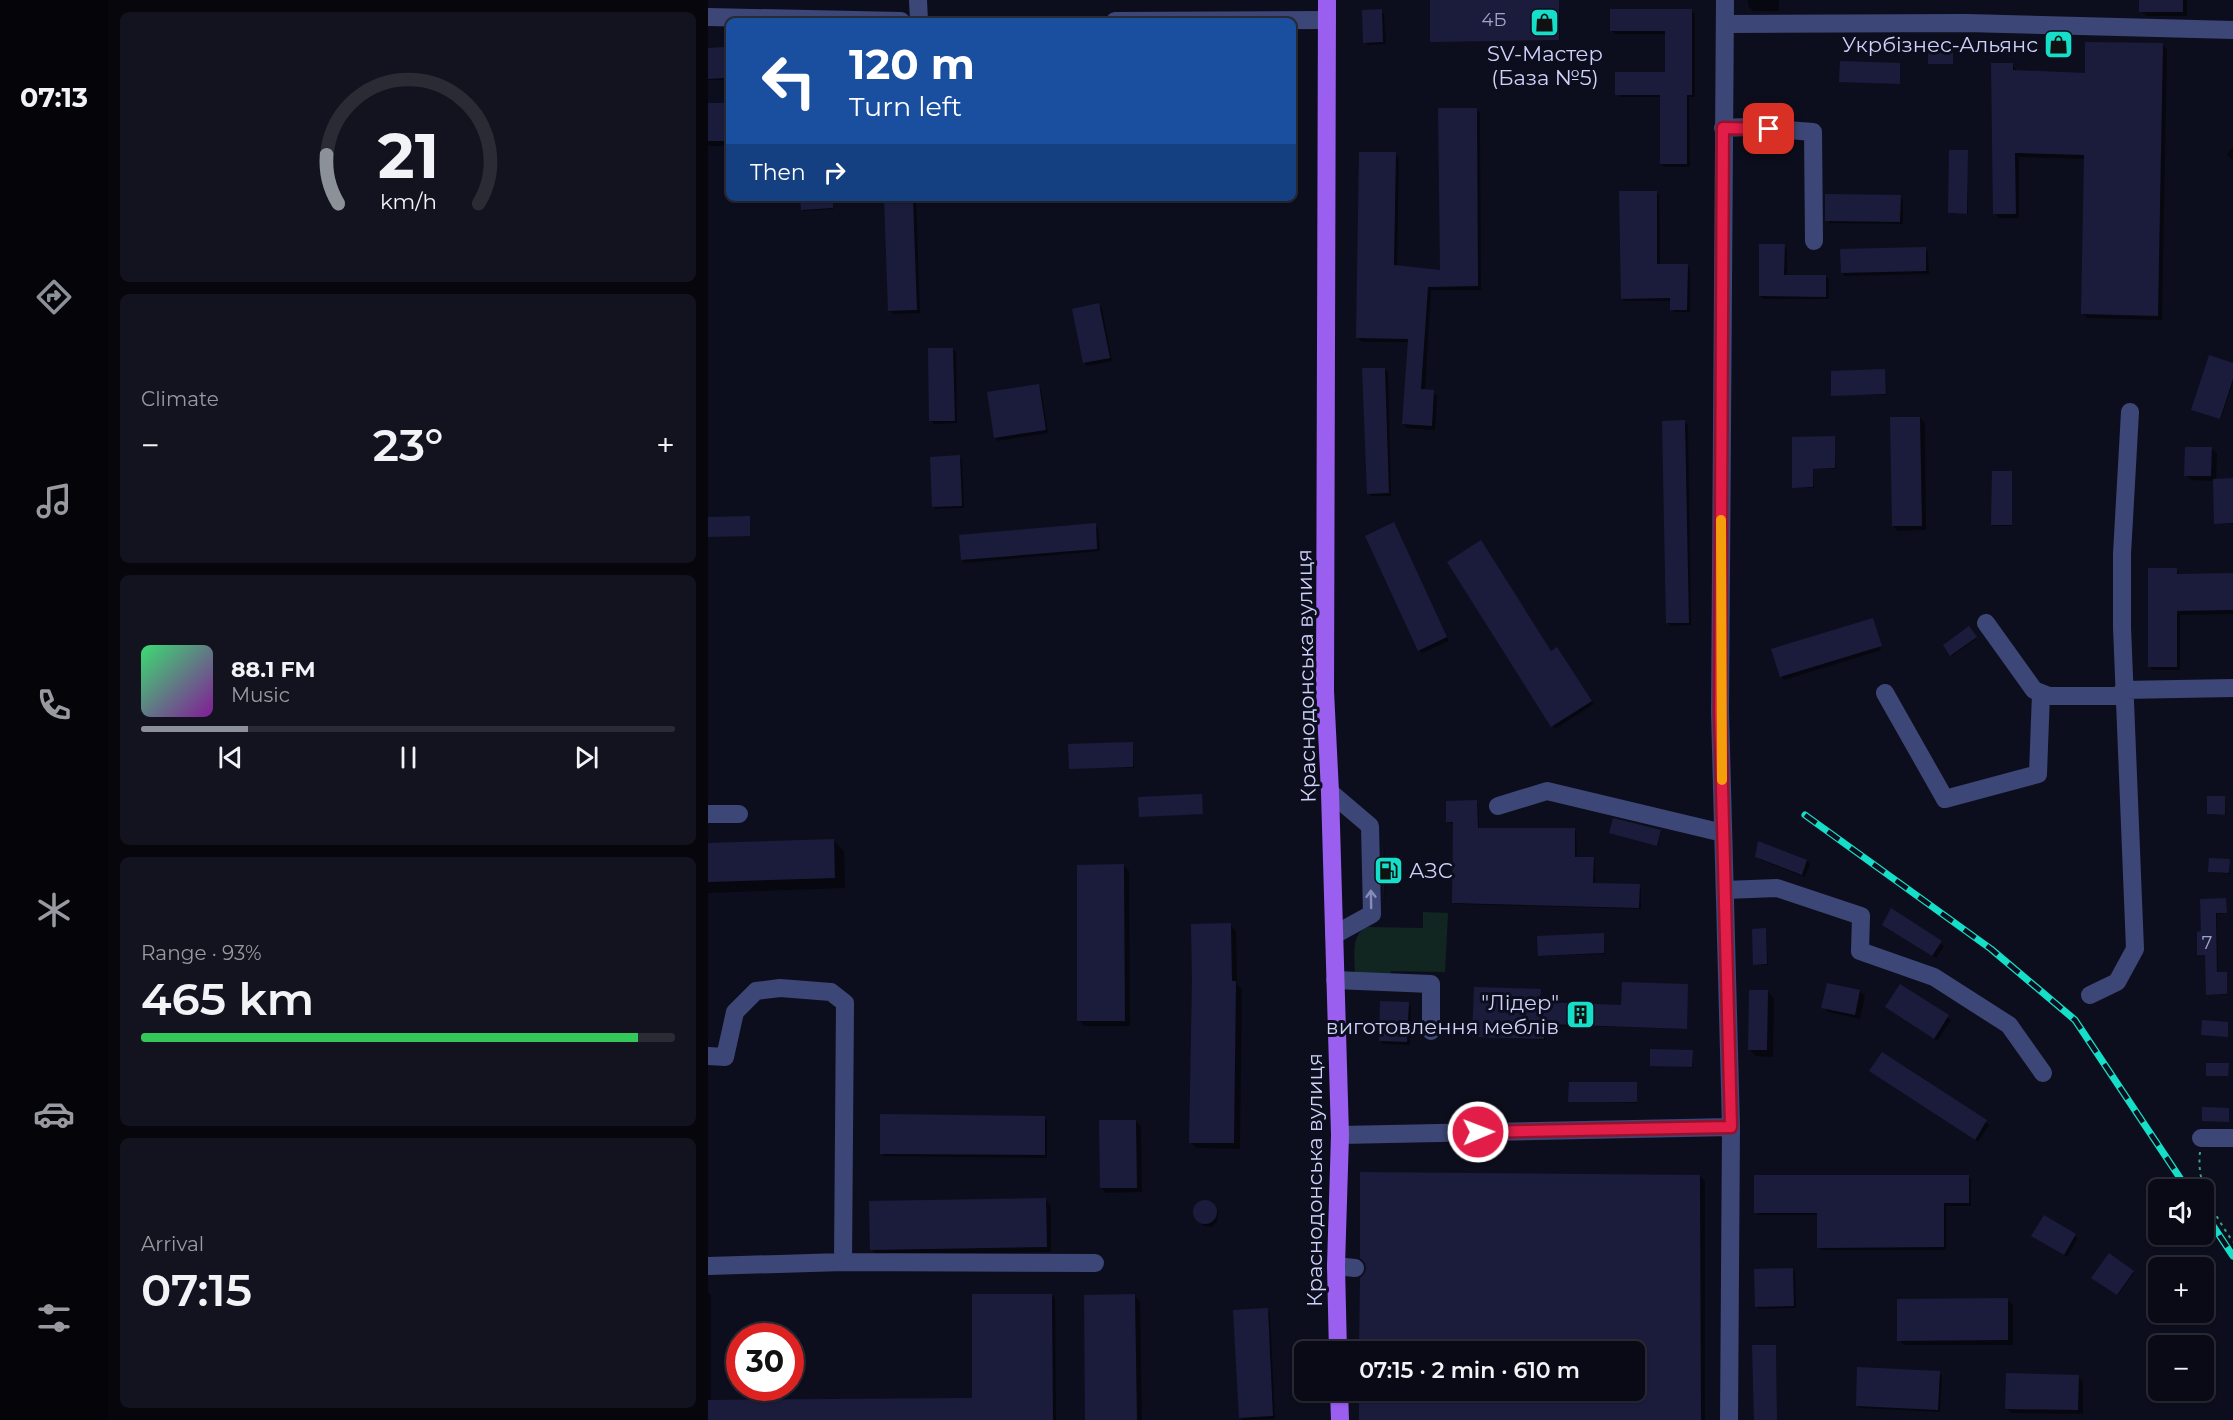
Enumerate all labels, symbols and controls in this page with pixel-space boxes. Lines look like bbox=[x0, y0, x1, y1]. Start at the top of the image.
shop icon: SV-Мастер (База №5) bbox=[1529, 6, 1561, 38]
house number: 4Б bbox=[1482, 9, 1506, 31]
shop icon: Укрбiзнес-Альянс bbox=[2043, 28, 2075, 60]
place label: Укрбiзнес-Альянс bbox=[1842, 32, 2038, 57]
text: 120 m bbox=[849, 38, 975, 90]
place label: SV-Мастер (База №5) bbox=[1487, 41, 1603, 90]
icon: left bbox=[750, 42, 828, 120]
text: 07:13 bbox=[20, 81, 88, 114]
text: Turn left bbox=[849, 90, 962, 123]
pin bbox=[1743, 103, 1794, 154]
icon: arrive bbox=[1752, 112, 1785, 145]
text: 21 bbox=[377, 118, 439, 194]
icon: right bbox=[818, 156, 851, 189]
text: Then bbox=[750, 159, 806, 186]
text: km/h bbox=[379, 188, 437, 214]
icon: directions bbox=[33, 276, 75, 318]
text: Climate bbox=[141, 387, 219, 411]
text: 23° bbox=[373, 417, 443, 472]
text: − bbox=[141, 425, 160, 465]
text: + bbox=[656, 425, 675, 465]
icon: music bbox=[33, 480, 75, 522]
street label: Краснодонська вулиця bbox=[1291, 549, 1321, 803]
text: 88.1 FM bbox=[231, 656, 316, 683]
text: Music bbox=[231, 683, 290, 707]
icon: phone bbox=[33, 684, 75, 726]
icon: previous bbox=[214, 741, 247, 774]
icon: pause bbox=[392, 741, 425, 774]
icon: next bbox=[570, 741, 603, 774]
fuel station icon: АЗС bbox=[1372, 854, 1404, 886]
place label: АЗС bbox=[1409, 858, 1453, 883]
icon: climate bbox=[33, 889, 75, 931]
one-way arrow bbox=[1366, 889, 1377, 909]
house number: 7 bbox=[2202, 932, 2212, 954]
text: Range · 93% bbox=[141, 941, 262, 965]
text: 465 km bbox=[141, 971, 314, 1026]
place label: "Лідер" виготовлення меблів bbox=[1326, 990, 1559, 1039]
building icon: "Лідер" виготовлення меблів bbox=[1564, 998, 1596, 1030]
street label: Краснодонська вулиця bbox=[1302, 1053, 1327, 1307]
icon: car bbox=[33, 1093, 75, 1135]
position arrow bbox=[1446, 1100, 1510, 1164]
map controls bbox=[2148, 1179, 2214, 1401]
button: sound bbox=[2148, 1179, 2214, 1245]
text: Arrival bbox=[141, 1232, 204, 1256]
button: + bbox=[2148, 1257, 2214, 1323]
text: 07:15 bbox=[141, 1262, 252, 1317]
icon: filters bbox=[33, 1297, 75, 1339]
speed limit sign: 30 bbox=[726, 1323, 804, 1401]
button: − bbox=[2148, 1335, 2214, 1401]
text: 07:15 · 2 min · 610 m bbox=[1359, 1357, 1580, 1384]

